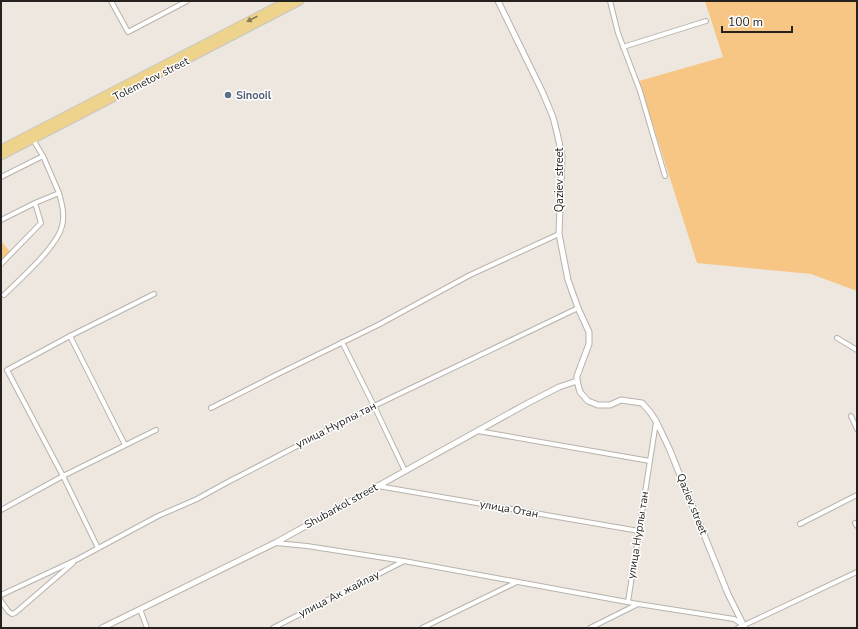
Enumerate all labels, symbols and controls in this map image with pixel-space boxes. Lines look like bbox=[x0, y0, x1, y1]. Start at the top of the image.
scale bar bbox=[722, 8, 792, 34]
text: 100 m bbox=[728, 14, 763, 30]
one-way arrow bbox=[247, 16, 258, 22]
street label: Tolemetov street bbox=[111, 53, 192, 105]
place label: Sinooil bbox=[236, 88, 272, 103]
marker: Sinooil bbox=[223, 90, 233, 100]
street label: Qaziev street bbox=[552, 148, 567, 212]
street label: улица Нурлы тан bbox=[293, 398, 379, 452]
street label: Qaziev street bbox=[673, 471, 711, 537]
street label: Shubarkol street bbox=[302, 480, 380, 532]
street label: улица Нурлы тан bbox=[624, 490, 652, 580]
street label: улица Отан bbox=[479, 496, 539, 522]
street label: улица Ак жайлау bbox=[296, 567, 382, 621]

